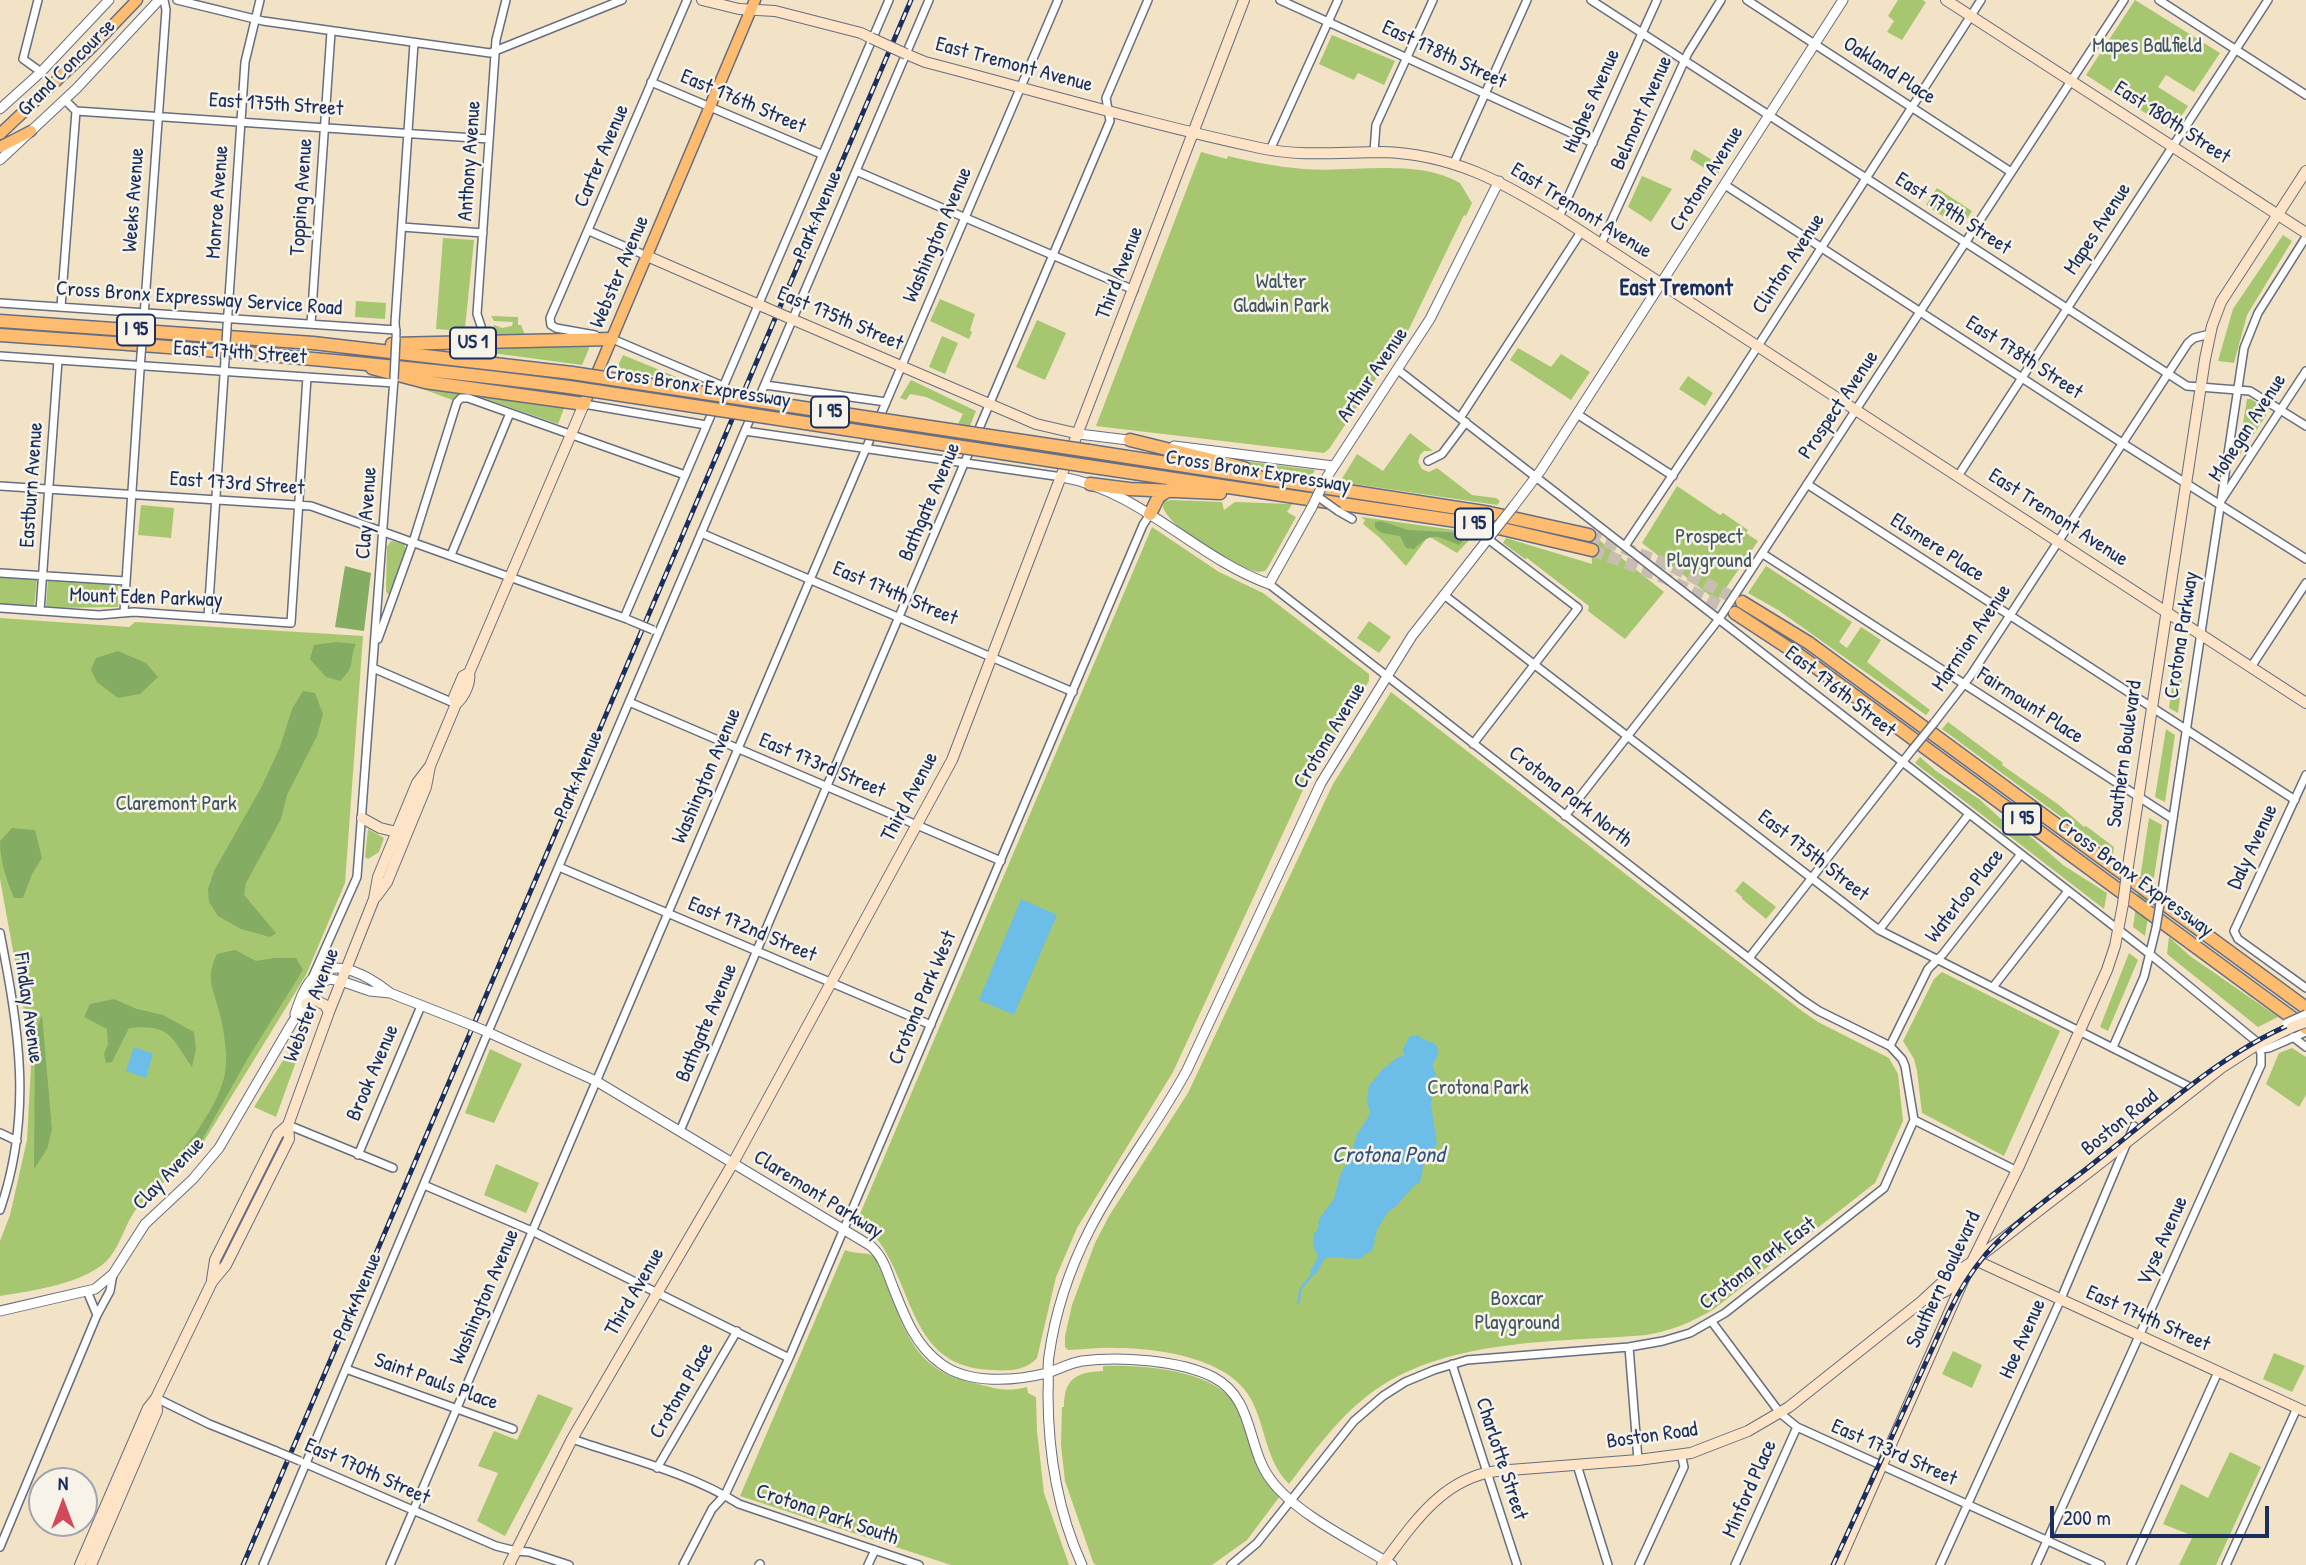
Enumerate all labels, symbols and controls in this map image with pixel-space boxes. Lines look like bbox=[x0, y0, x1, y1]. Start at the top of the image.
street label: Grand Concourse bbox=[13, 14, 121, 122]
street label: East 178th Street bbox=[1378, 15, 1510, 95]
street label: East Tremont Avenue bbox=[933, 32, 1095, 98]
street label: Oakland Place bbox=[1838, 32, 1940, 110]
park label: Mapes Ballfield bbox=[2092, 33, 2202, 59]
street label: Hughes Avenue bbox=[1558, 45, 1626, 157]
street label: Belmont Avenue bbox=[1606, 52, 1678, 174]
street label: East 176th Street bbox=[676, 64, 810, 140]
street label: East 180th Street bbox=[2109, 76, 2235, 170]
street label: East 175th Street bbox=[208, 88, 344, 122]
street label: Anthony Avenue bbox=[453, 100, 487, 222]
street label: Carter Avenue bbox=[569, 101, 635, 211]
street label: Crotona Avenue bbox=[1665, 122, 1749, 236]
street label: Topping Avenue bbox=[285, 137, 319, 257]
street label: Monroe Avenue bbox=[201, 145, 235, 259]
street label: Weeks Avenue bbox=[118, 147, 150, 253]
street label: East Tremont Avenue bbox=[1506, 158, 1656, 264]
street label: Washington Avenue bbox=[898, 163, 978, 307]
street label: Park Avenue bbox=[788, 167, 848, 263]
street label: East 179th Street bbox=[1890, 167, 2016, 261]
street label: Mapes Avenue bbox=[2059, 178, 2137, 280]
street label: Clinton Avenue bbox=[1747, 209, 1831, 319]
street label: Webster Avenue bbox=[585, 212, 655, 332]
street label: Third Avenue bbox=[1091, 223, 1149, 323]
park label: Walter Gladwin Park bbox=[1233, 269, 1329, 319]
district label: East Tremont bbox=[1619, 275, 1733, 303]
street label: Cross Bronx Expressway Service Road bbox=[55, 276, 343, 322]
street label: East 175th Street bbox=[773, 281, 907, 357]
street label: East 178th Street bbox=[1961, 311, 2087, 405]
road number: I 95 bbox=[117, 314, 155, 346]
street label: Arthur Avenue bbox=[1332, 323, 1414, 427]
road number: US 1 bbox=[450, 328, 496, 358]
street label: East 174th Street bbox=[173, 336, 307, 370]
street label: Prospect Avenue bbox=[1793, 346, 1885, 464]
street label: Cross Bronx Expressway bbox=[604, 360, 792, 414]
street label: Mohegan Avenue bbox=[2204, 369, 2292, 487]
road number: I 95 bbox=[811, 396, 849, 428]
street label: Eastburn Avenue bbox=[15, 422, 49, 548]
street label: Bathgate Avenue bbox=[894, 439, 966, 565]
street label: Cross Bronx Expressway bbox=[1164, 445, 1352, 499]
street label: East Tremont Avenue bbox=[1983, 463, 2133, 573]
street label: Clay Avenue bbox=[351, 466, 383, 560]
street label: East 173rd Street bbox=[169, 467, 305, 501]
street label: Elsmere Place bbox=[1885, 508, 1989, 588]
road number: I 95 bbox=[1455, 509, 1493, 540]
park label: Prospect Playground bbox=[1667, 524, 1751, 574]
street label: East 174th Street bbox=[829, 556, 961, 632]
street label: Crotona Parkway bbox=[2160, 570, 2204, 700]
street label: Marmion Avenue bbox=[1927, 580, 2017, 696]
street label: Mount Eden Parkway bbox=[69, 583, 223, 613]
street label: East 176th Street bbox=[1780, 641, 1900, 743]
street label: Fairmount Place bbox=[1972, 662, 2088, 750]
street label: Crotona Avenue bbox=[1288, 678, 1372, 794]
street label: Southern Boulevard bbox=[2102, 679, 2148, 829]
street label: Washington Avenue bbox=[667, 704, 747, 848]
street label: Park Avenue bbox=[549, 727, 609, 823]
street label: East 173rd Street bbox=[755, 728, 889, 804]
street label: Crotona Park North bbox=[1503, 741, 1637, 853]
street label: Third Avenue bbox=[876, 748, 944, 846]
park label: Claremont Park bbox=[115, 791, 237, 817]
street label: Daly Avenue bbox=[2222, 801, 2284, 893]
road number: I 95 bbox=[2003, 804, 2041, 834]
street label: East 175th Street bbox=[1752, 805, 1874, 907]
street label: Cross Bronx Expressway bbox=[2052, 813, 2218, 943]
street label: Waterloo Place bbox=[1920, 844, 2010, 948]
street label: East 172nd Street bbox=[684, 892, 820, 968]
street label: Crotona Park West bbox=[883, 927, 963, 1069]
street label: Webster Avenue bbox=[279, 945, 345, 1065]
street label: Findlay Avenue bbox=[8, 951, 48, 1065]
street label: Bathgate Avenue bbox=[671, 960, 743, 1086]
street label: Brook Avenue bbox=[341, 1021, 405, 1125]
park label: Crotona Park bbox=[1427, 1075, 1529, 1101]
street label: Boston Road bbox=[2076, 1084, 2164, 1162]
street label: Clay Avenue bbox=[128, 1132, 210, 1216]
water label: Crotona Pond bbox=[1332, 1142, 1444, 1170]
street label: Claremont Parkway bbox=[749, 1145, 887, 1245]
street label: Vyse Avenue bbox=[2132, 1192, 2194, 1290]
street label: Southern Boulevard bbox=[1901, 1208, 1987, 1352]
street label: Crotona Park East bbox=[1695, 1212, 1821, 1316]
street label: Washington Avenue bbox=[445, 1225, 525, 1369]
street label: Third Avenue bbox=[600, 1243, 670, 1341]
street label: Park Avenue bbox=[328, 1249, 388, 1345]
street label: East 174th Street bbox=[2082, 1280, 2214, 1358]
park label: Boxcar Playground bbox=[1475, 1286, 1559, 1336]
street label: Hoe Avenue bbox=[1994, 1295, 2052, 1383]
street label: Crotona Place bbox=[644, 1338, 720, 1444]
street label: Saint Pauls Place bbox=[371, 1348, 501, 1416]
street label: Charlotte Street bbox=[1469, 1395, 1533, 1523]
street label: East 173rd Street bbox=[1827, 1414, 1961, 1492]
street label: Boston Road bbox=[1605, 1417, 1699, 1455]
street label: East 170th Street bbox=[300, 1433, 434, 1511]
street label: Minford Place bbox=[1717, 1436, 1783, 1542]
north arrow bbox=[28, 1467, 98, 1537]
text: N bbox=[58, 1470, 68, 1496]
street label: Crotona Park South bbox=[753, 1479, 901, 1551]
scale bar bbox=[2054, 1492, 2273, 1536]
text: 200 m bbox=[2063, 1503, 2111, 1532]

